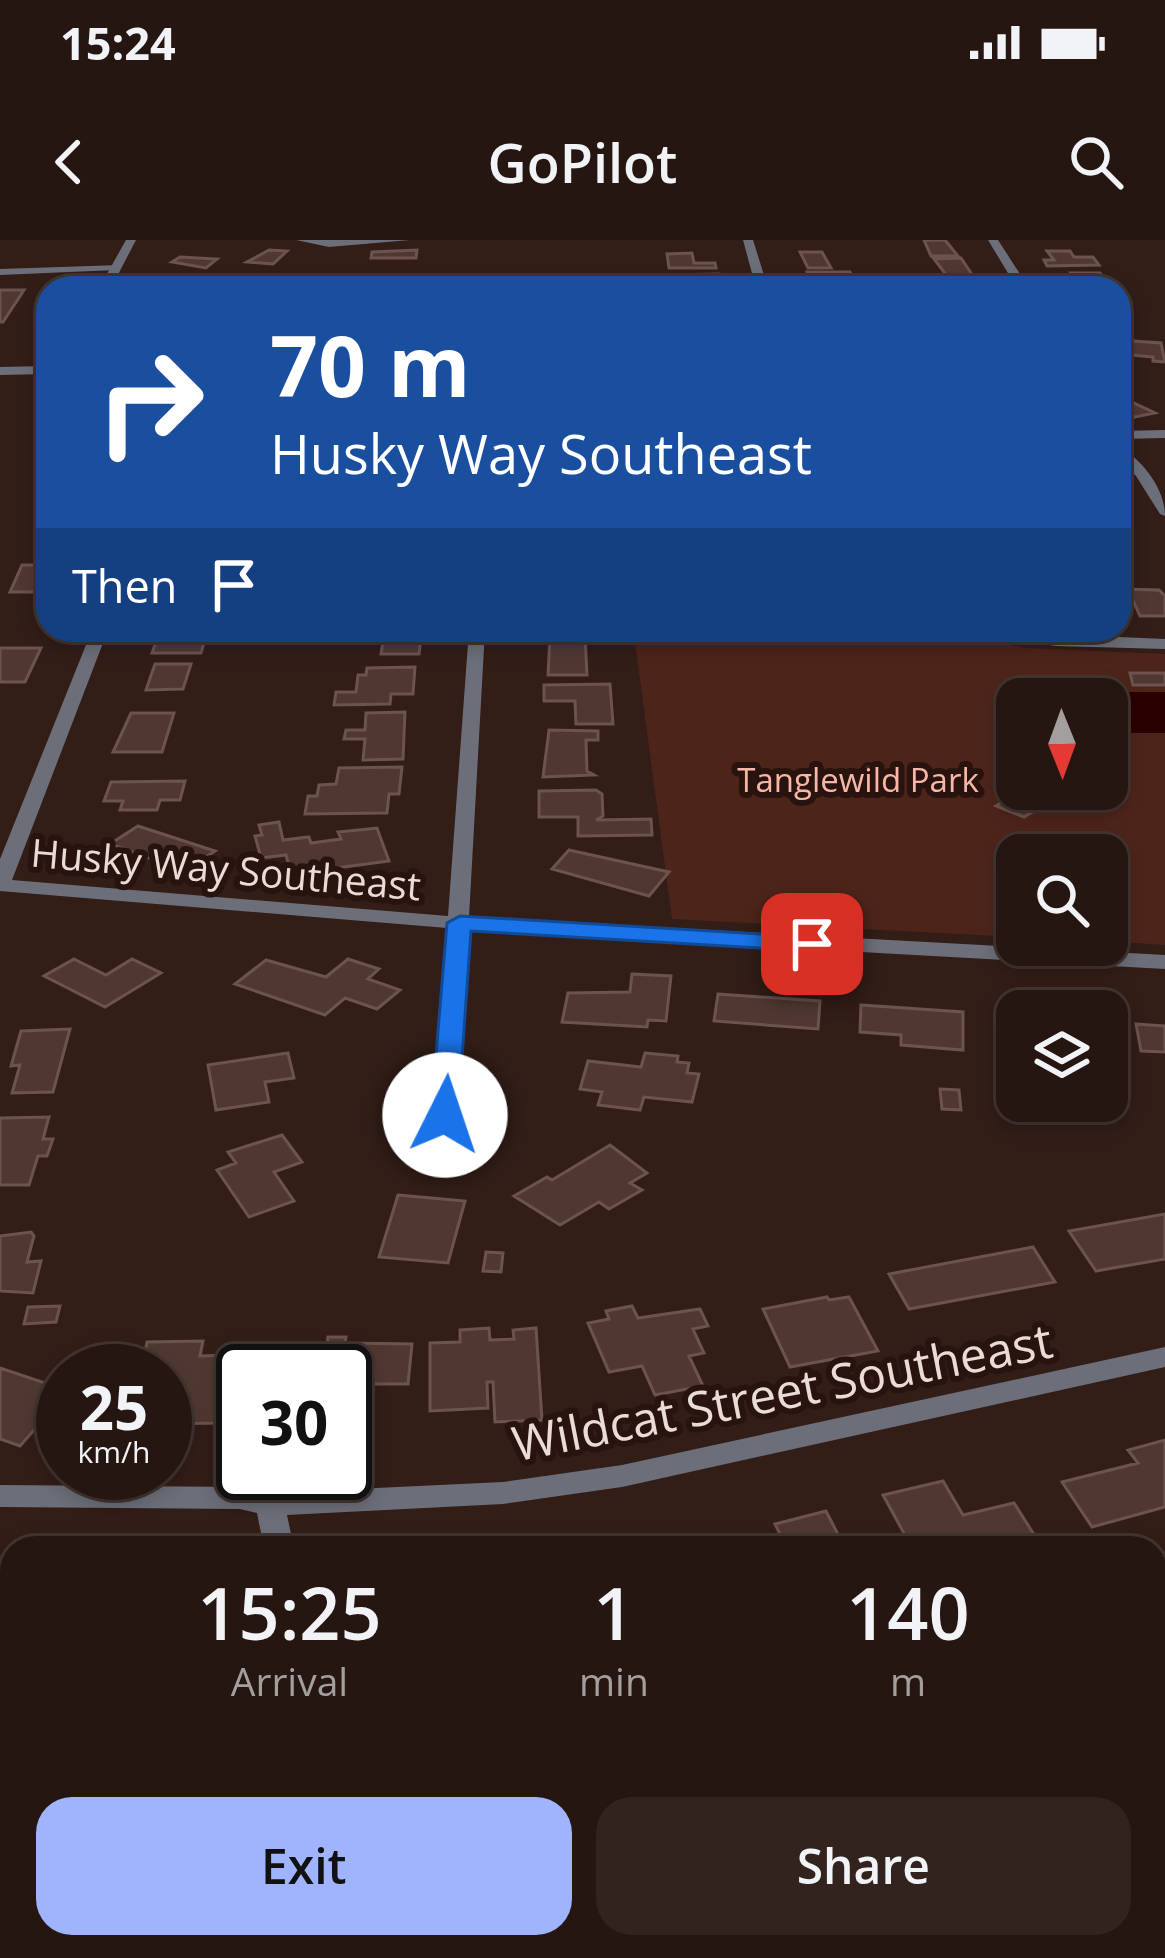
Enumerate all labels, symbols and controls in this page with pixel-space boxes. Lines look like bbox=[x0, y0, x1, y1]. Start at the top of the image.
text: 15:24 bbox=[60, 12, 176, 73]
text: GoPilot bbox=[488, 125, 677, 199]
icon: back bbox=[36, 129, 102, 195]
icon: search bbox=[1063, 129, 1129, 195]
text: 70 m bbox=[270, 307, 470, 422]
icon: right bbox=[72, 324, 228, 480]
text: Husky Way Southeast bbox=[270, 416, 812, 490]
icon: arrive bbox=[201, 552, 267, 618]
text: Then bbox=[72, 555, 177, 616]
north arrow bbox=[996, 678, 1128, 810]
map controls bbox=[996, 678, 1128, 1122]
park label: Tanglewild Park bbox=[737, 757, 979, 802]
street label: Husky Way Southeast bbox=[29, 825, 423, 911]
button: search bbox=[996, 834, 1128, 966]
pin bbox=[761, 893, 863, 995]
icon: arrive bbox=[779, 911, 845, 977]
button: layers bbox=[996, 990, 1128, 1122]
position arrow bbox=[382, 1052, 508, 1178]
street label: Wildcat Street Southeast bbox=[507, 1307, 1057, 1475]
speed limit sign: 30 bbox=[216, 1344, 372, 1500]
text: 25 bbox=[80, 1366, 148, 1448]
text: km/h bbox=[78, 1431, 150, 1472]
text: 15:25 bbox=[197, 1563, 382, 1661]
text: 1 bbox=[593, 1563, 635, 1661]
text: 140 bbox=[846, 1563, 970, 1661]
text: Arrival bbox=[231, 1654, 348, 1707]
text: min bbox=[579, 1654, 649, 1707]
text: m bbox=[890, 1654, 926, 1707]
button: Exit bbox=[36, 1797, 572, 1935]
button: Share bbox=[596, 1797, 1131, 1935]

